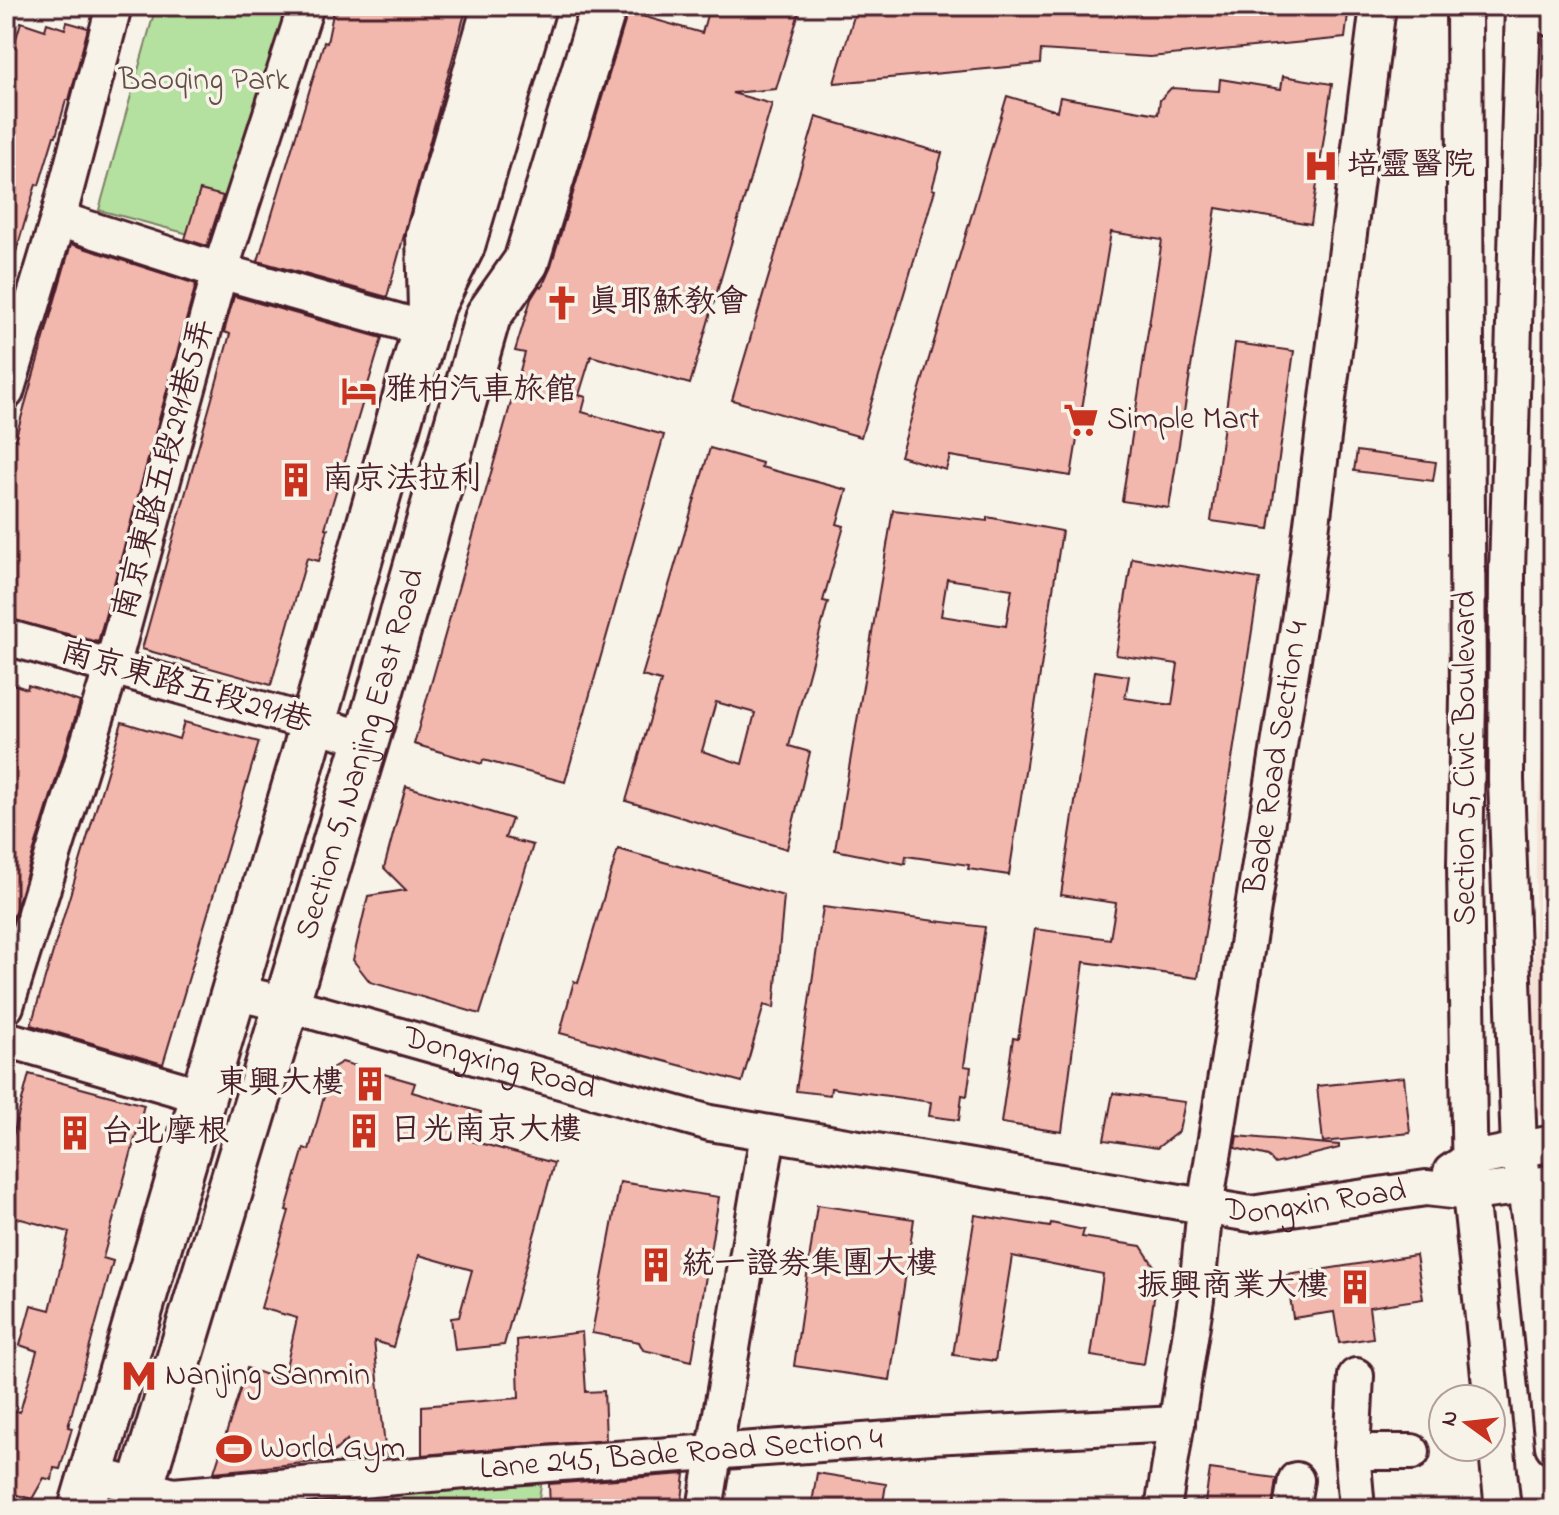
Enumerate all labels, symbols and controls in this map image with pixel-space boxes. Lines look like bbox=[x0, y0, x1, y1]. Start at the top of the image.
park label: Baoqing Park bbox=[118, 58, 290, 105]
place label: 培靈醫院 bbox=[1347, 143, 1475, 190]
hospital icon: 培靈醫院 bbox=[1302, 147, 1340, 185]
place label: 真耶穌教會 bbox=[588, 280, 748, 327]
church icon: 真耶穌教會 bbox=[543, 284, 581, 322]
street label: 南京東路五段291巷5弄 bbox=[102, 313, 228, 625]
place label: 雅柏汽車旅館 bbox=[385, 368, 577, 415]
hotel icon: 雅柏汽車旅館 bbox=[340, 372, 378, 410]
place label: Simple Mart bbox=[1107, 397, 1260, 444]
supermarket icon: Simple Mart bbox=[1062, 401, 1100, 439]
place label: 南京法拉利 bbox=[322, 457, 482, 504]
building icon: 南京法拉利 bbox=[277, 461, 315, 499]
street label: Section 5, Nanjing East Road bbox=[284, 564, 438, 945]
street label: Section 5, Civic Boulevard bbox=[1443, 590, 1490, 926]
street label: Bade Road Section 4 bbox=[1232, 618, 1322, 899]
street label: 南京東路五段291巷 bbox=[55, 630, 317, 746]
street label: Dongxing Road bbox=[397, 1014, 601, 1113]
place label: 東興大樓 bbox=[216, 1061, 344, 1108]
building icon: 東興大樓 bbox=[351, 1065, 389, 1103]
place label: 日光南京大樓 bbox=[390, 1108, 582, 1155]
place label: 台北摩根 bbox=[101, 1110, 229, 1157]
building icon: 日光南京大樓 bbox=[345, 1112, 383, 1150]
building icon: 台北摩根 bbox=[56, 1114, 94, 1152]
street label: Dongxin Road bbox=[1219, 1168, 1409, 1238]
place label: 統一證券集團大樓 bbox=[682, 1242, 938, 1289]
building icon: 統一證券集團大樓 bbox=[637, 1246, 675, 1284]
place label: 振興商業大樓 bbox=[1137, 1264, 1329, 1311]
building icon: 振興商業大樓 bbox=[1336, 1268, 1374, 1306]
place label: Nanjing Sanmin bbox=[165, 1353, 370, 1400]
metro station icon: Nanjing Sanmin bbox=[120, 1357, 158, 1395]
north arrow bbox=[1427, 1383, 1507, 1463]
text: N bbox=[1433, 1407, 1468, 1430]
street label: Lane 245, Bade Road Section 4 bbox=[478, 1416, 885, 1493]
place label: World Gym bbox=[260, 1426, 405, 1473]
sports icon: World Gym bbox=[215, 1430, 253, 1468]

